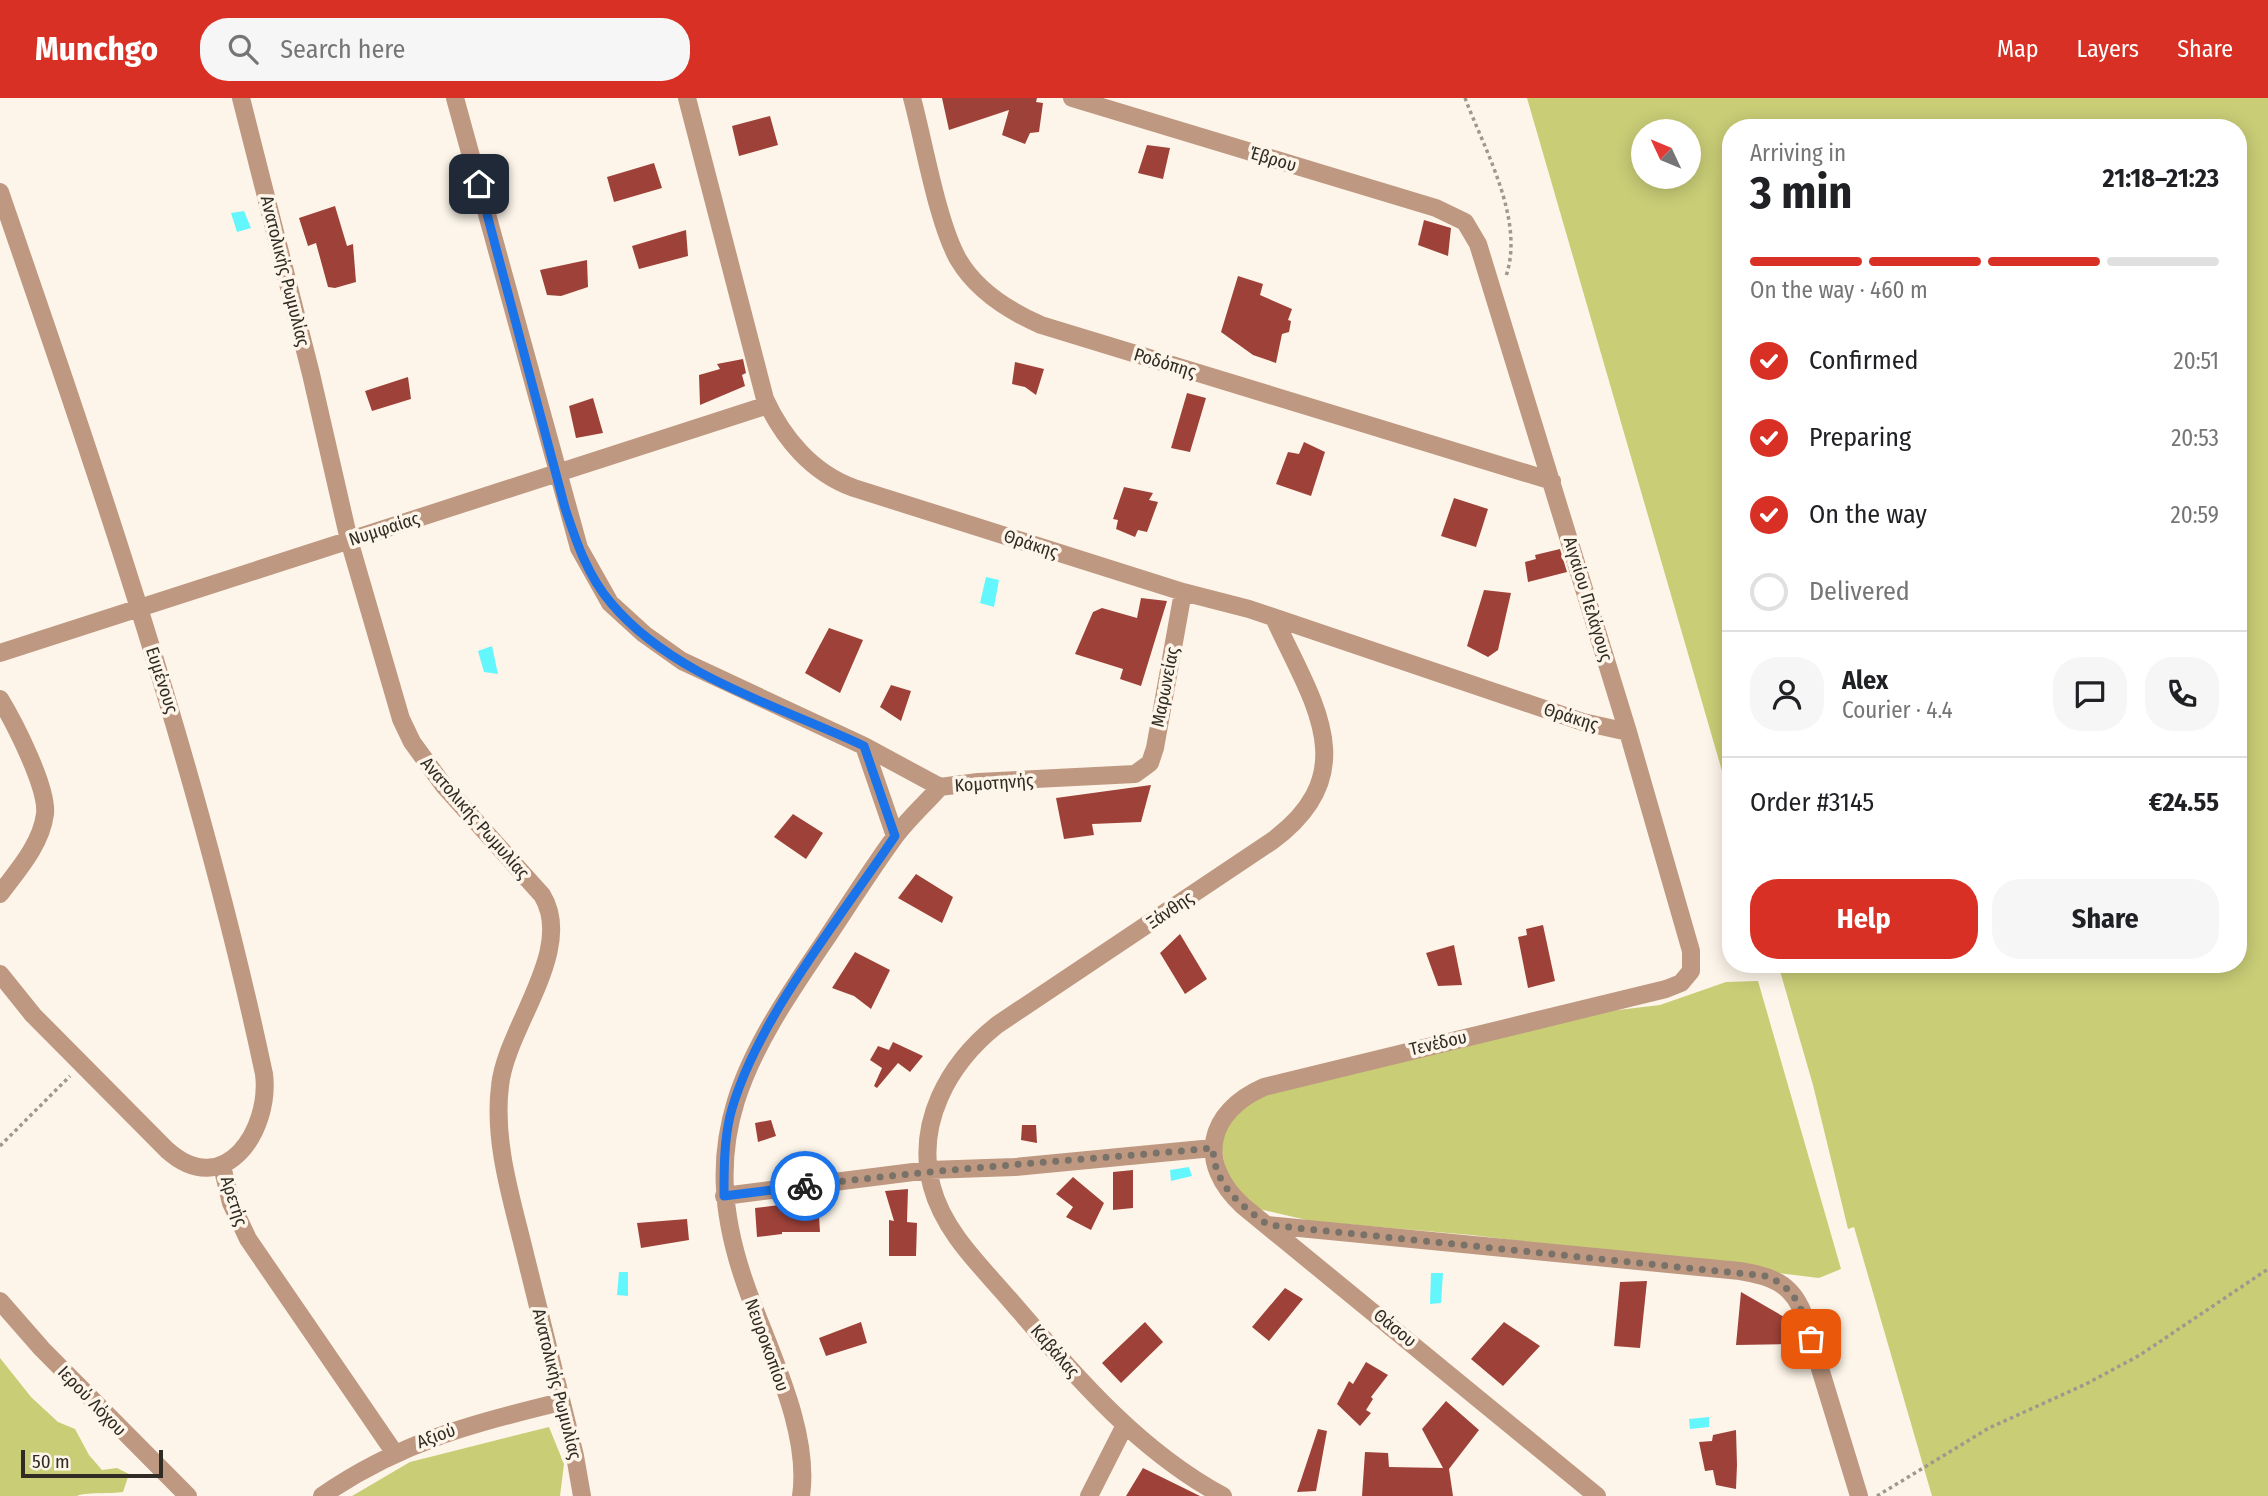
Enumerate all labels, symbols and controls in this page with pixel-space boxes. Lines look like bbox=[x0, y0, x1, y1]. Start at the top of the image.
search box bbox=[200, 18, 690, 81]
text: Munchgo bbox=[35, 29, 158, 69]
icon: search bbox=[224, 30, 262, 68]
text: Search here bbox=[280, 34, 405, 65]
text: Map bbox=[1997, 35, 2039, 63]
text: Layers bbox=[2077, 35, 2139, 63]
text: Share bbox=[2177, 35, 2233, 63]
north arrow bbox=[1631, 119, 1701, 189]
map controls bbox=[1631, 119, 1701, 189]
text: Arriving in bbox=[1750, 139, 1846, 167]
street label: Έβρου bbox=[1247, 141, 1299, 177]
pin bbox=[449, 154, 509, 214]
text: 21:18–21:23 bbox=[2103, 163, 2219, 194]
icon: home bbox=[460, 165, 498, 203]
text: 3 min bbox=[1750, 165, 1852, 220]
street label: Ανατολικής Ρωμυλίας bbox=[256, 193, 314, 349]
text: On the way · 460 m bbox=[1750, 276, 1928, 304]
icon: check bbox=[1750, 342, 1788, 380]
street label: Ροδόπης bbox=[1131, 343, 1199, 383]
text: Confirmed bbox=[1809, 345, 1919, 376]
text: 20:51 bbox=[2174, 347, 2219, 375]
icon: check bbox=[1750, 419, 1788, 457]
text: Preparing bbox=[1809, 422, 1911, 453]
text: 20:53 bbox=[2171, 424, 2219, 452]
icon: check bbox=[1750, 496, 1788, 534]
text: On the way bbox=[1809, 499, 1927, 530]
text: 20:59 bbox=[2171, 501, 2219, 529]
street label: Νυμφαίας bbox=[346, 507, 422, 551]
street label: Θράκης bbox=[1001, 525, 1061, 563]
street label: Αιγαίου Πελάγους bbox=[1559, 534, 1618, 664]
text: Delivered bbox=[1809, 576, 1910, 607]
street label: Ευμένους bbox=[141, 644, 183, 716]
street label: Μαρωνείας bbox=[1146, 645, 1184, 729]
button: person bbox=[1750, 657, 1824, 731]
button: chat bbox=[2053, 657, 2127, 731]
button: phone bbox=[2145, 657, 2219, 731]
text: Alex bbox=[1842, 665, 1888, 696]
text: Courier · 4.4 bbox=[1842, 696, 1953, 724]
street label: Θράκης bbox=[1541, 698, 1601, 736]
street label: Ανατολικής Ρωμυλίας bbox=[416, 752, 534, 884]
street label: Κομοτηνής bbox=[954, 769, 1035, 797]
text: Order #3145 bbox=[1750, 787, 1874, 818]
text: €24.55 bbox=[2149, 787, 2219, 818]
button: Help bbox=[1750, 879, 1978, 959]
button: Share bbox=[1992, 879, 2219, 959]
street label: Ξάνθης bbox=[1142, 886, 1198, 934]
street label: Τενέδου bbox=[1407, 1026, 1469, 1060]
courier bbox=[770, 1151, 840, 1221]
icon: bike bbox=[786, 1167, 824, 1205]
street label: Αρετής bbox=[216, 1173, 252, 1229]
street label: Νευροκοπίου bbox=[740, 1296, 794, 1394]
street label: Θάσου bbox=[1369, 1304, 1421, 1352]
street label: Ανατολικής Ρωμυλίας bbox=[528, 1306, 586, 1462]
pin bbox=[1781, 1309, 1841, 1369]
street label: Καβάλας bbox=[1026, 1320, 1084, 1382]
icon: bag bbox=[1792, 1320, 1830, 1358]
street label: Ιερού Λόχου bbox=[53, 1361, 131, 1441]
street label: Αξιού bbox=[414, 1419, 458, 1453]
scale bar bbox=[21, 1447, 163, 1479]
text: 50 m bbox=[32, 1450, 70, 1473]

